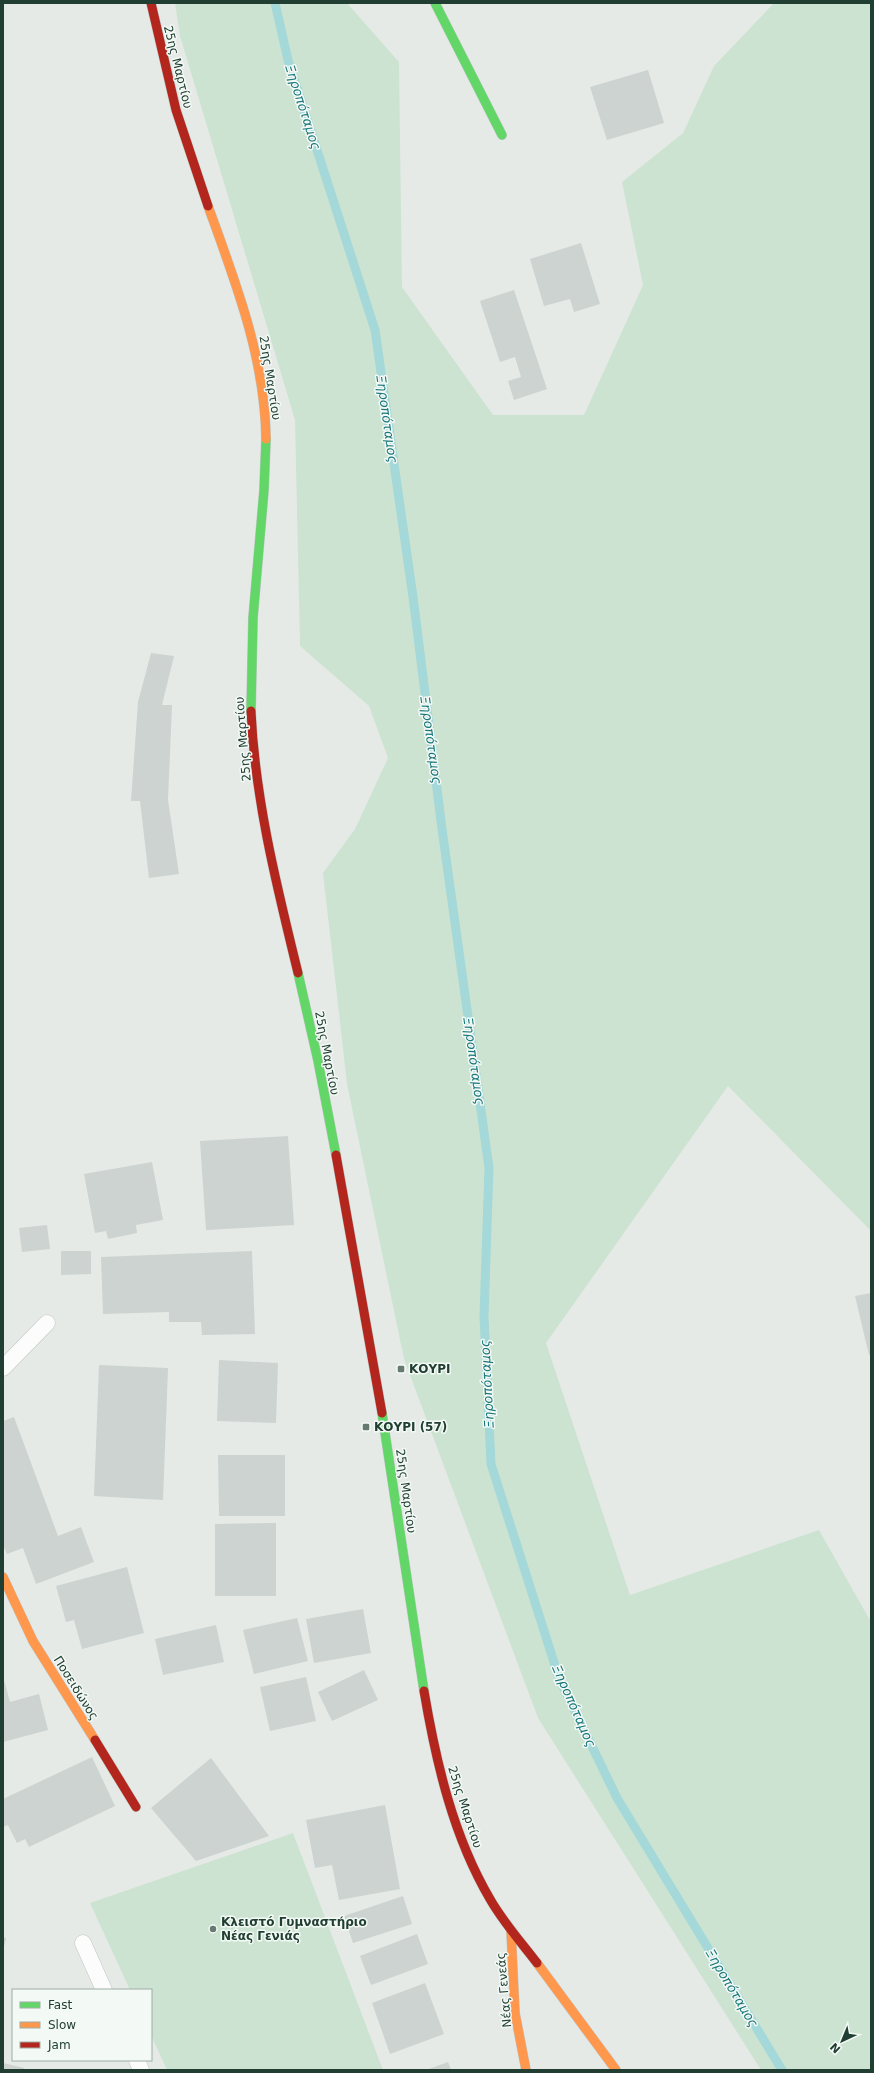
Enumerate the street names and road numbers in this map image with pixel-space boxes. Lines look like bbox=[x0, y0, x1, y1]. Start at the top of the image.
street label: 25ης Μαρτίου bbox=[161, 24, 195, 110]
street label: 25ης Μαρτίου bbox=[256, 335, 284, 421]
street label: 25ης Μαρτίου bbox=[232, 696, 254, 782]
street label: 25ης Μαρτίου bbox=[312, 1010, 342, 1096]
street label: 25ης Μαρτίου bbox=[393, 1448, 419, 1534]
street label: Ποσειδώνος bbox=[51, 1653, 101, 1723]
street label: 25ης Μαρτίου bbox=[445, 1764, 485, 1850]
street label: Νέας Γενεάς bbox=[494, 1952, 514, 2028]

